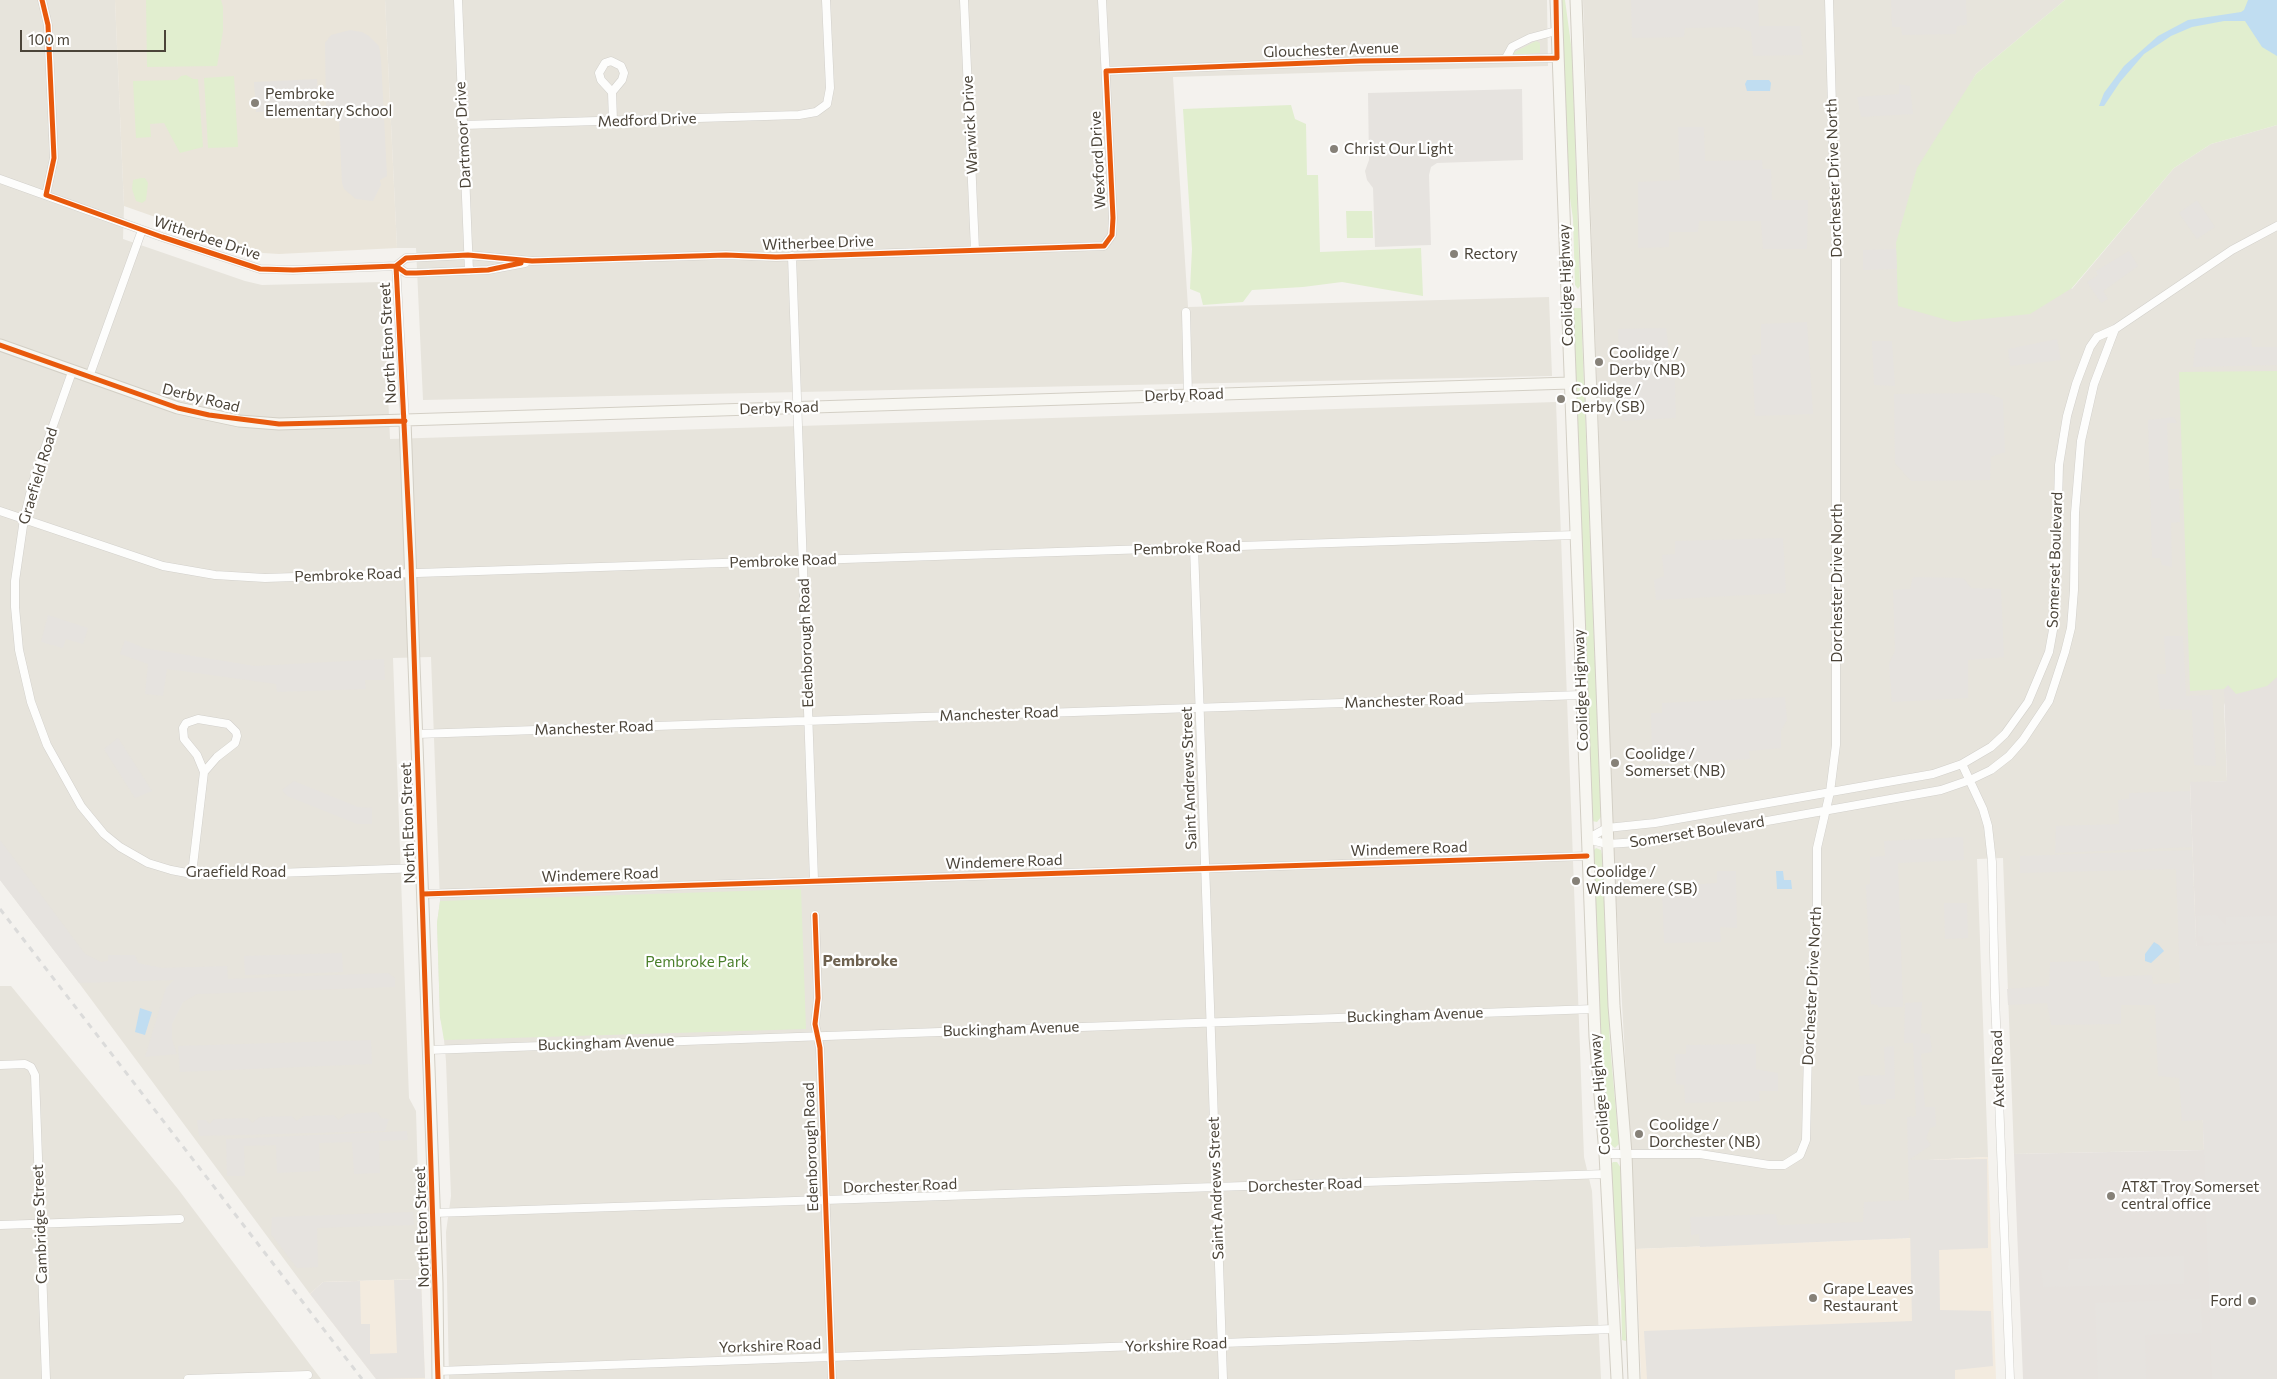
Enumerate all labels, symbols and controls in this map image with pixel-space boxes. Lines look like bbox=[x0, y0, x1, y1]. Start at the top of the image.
scale bar bbox=[22, 20, 169, 52]
text: 100 m bbox=[28, 30, 70, 48]
street label: Glouchester Avenue bbox=[1263, 39, 1399, 61]
street label: Warwick Drive bbox=[958, 75, 982, 175]
street label: Dartmoor Drive bbox=[451, 81, 475, 189]
place label: Pembroke Elementary School bbox=[265, 85, 392, 120]
marker: Pembroke Elementary School bbox=[249, 97, 261, 109]
street label: Dorchester Drive North bbox=[1822, 98, 1846, 258]
street label: Medford Drive bbox=[597, 109, 697, 131]
street label: Wexford Drive bbox=[1086, 111, 1110, 209]
place label: Christ Our Light bbox=[1344, 140, 1453, 158]
marker: Christ Our Light bbox=[1328, 143, 1340, 155]
street label: Witherbee Drive bbox=[151, 212, 263, 264]
street label: Coolidge Highway bbox=[1555, 224, 1577, 346]
street label: Witherbee Drive bbox=[762, 232, 874, 254]
place label: Rectory bbox=[1464, 245, 1518, 263]
marker: Rectory bbox=[1448, 248, 1460, 260]
street label: North Eton Street bbox=[376, 282, 400, 404]
place label: Coolidge / Derby (NB) bbox=[1609, 344, 1686, 379]
marker: Coolidge / Derby (NB) bbox=[1593, 356, 1605, 368]
street label: Derby Road bbox=[160, 380, 242, 416]
place label: Coolidge / Derby (SB) bbox=[1571, 381, 1645, 416]
street label: Derby Road bbox=[1144, 385, 1224, 405]
marker: Coolidge / Derby (SB) bbox=[1555, 393, 1567, 405]
street label: Derby Road bbox=[739, 398, 819, 418]
street label: Graefield Road bbox=[15, 425, 61, 527]
street label: Somerset Boulevard bbox=[2044, 491, 2066, 629]
street label: Dorchester Drive North bbox=[1828, 503, 1846, 663]
street label: Pembroke Road bbox=[1133, 537, 1241, 559]
street label: Pembroke Road bbox=[729, 550, 837, 572]
street label: Pembroke Road bbox=[294, 564, 402, 586]
street label: Edenborough Road bbox=[795, 578, 817, 708]
street label: Coolidge Highway bbox=[1570, 629, 1592, 751]
street label: Manchester Road bbox=[1344, 690, 1464, 712]
street label: Manchester Road bbox=[939, 703, 1059, 725]
street label: Saint Andrews Street bbox=[1178, 706, 1200, 850]
street label: Manchester Road bbox=[534, 717, 654, 739]
place label: Coolidge / Somerset (NB) bbox=[1625, 745, 1725, 780]
marker: Coolidge / Somerset (NB) bbox=[1609, 757, 1621, 769]
street label: North Eton Street bbox=[397, 762, 419, 884]
street label: Somerset Boulevard bbox=[1628, 812, 1766, 852]
street label: Windemere Road bbox=[1350, 838, 1468, 860]
street label: Windemere Road bbox=[945, 851, 1063, 873]
street label: Graefield Road bbox=[186, 863, 286, 881]
place label: Coolidge / Windemere (SB) bbox=[1586, 863, 1698, 898]
street label: Windemere Road bbox=[541, 864, 659, 886]
marker: Coolidge / Windemere (SB) bbox=[1570, 875, 1582, 887]
street label: Dorchester Drive North bbox=[1799, 906, 1825, 1066]
district label: Pembroke bbox=[822, 951, 898, 971]
park label: Pembroke Park bbox=[645, 953, 749, 971]
street label: Buckingham Avenue bbox=[1346, 1004, 1484, 1026]
street label: Buckingham Avenue bbox=[942, 1018, 1080, 1040]
street label: Axtell Road bbox=[1988, 1030, 2008, 1108]
street label: Buckingham Avenue bbox=[537, 1032, 675, 1054]
street label: Coolidge Highway bbox=[1586, 1032, 1614, 1156]
street label: Edenborough Road bbox=[800, 1082, 822, 1212]
street label: Saint Andrews Street bbox=[1205, 1116, 1227, 1260]
place label: Coolidge / Dorchester (NB) bbox=[1649, 1116, 1761, 1151]
marker: Coolidge / Dorchester (NB) bbox=[1633, 1128, 1645, 1140]
street label: Cambridge Street bbox=[29, 1164, 51, 1284]
street label: North Eton Street bbox=[411, 1166, 433, 1288]
street label: Dorchester Road bbox=[1248, 1174, 1362, 1196]
street label: Dorchester Road bbox=[843, 1175, 957, 1197]
place label: AT&T Troy Somerset central office bbox=[2121, 1178, 2259, 1213]
marker: AT&T Troy Somerset central office bbox=[2105, 1190, 2117, 1202]
place label: Grape Leaves Restaurant bbox=[1823, 1280, 1914, 1315]
marker: Grape Leaves Restaurant bbox=[1807, 1292, 1819, 1304]
place label: Ford bbox=[2210, 1292, 2242, 1310]
marker: Ford bbox=[2246, 1295, 2258, 1307]
street label: Yorkshire Road bbox=[1125, 1334, 1227, 1356]
street label: Yorkshire Road bbox=[719, 1335, 821, 1357]

